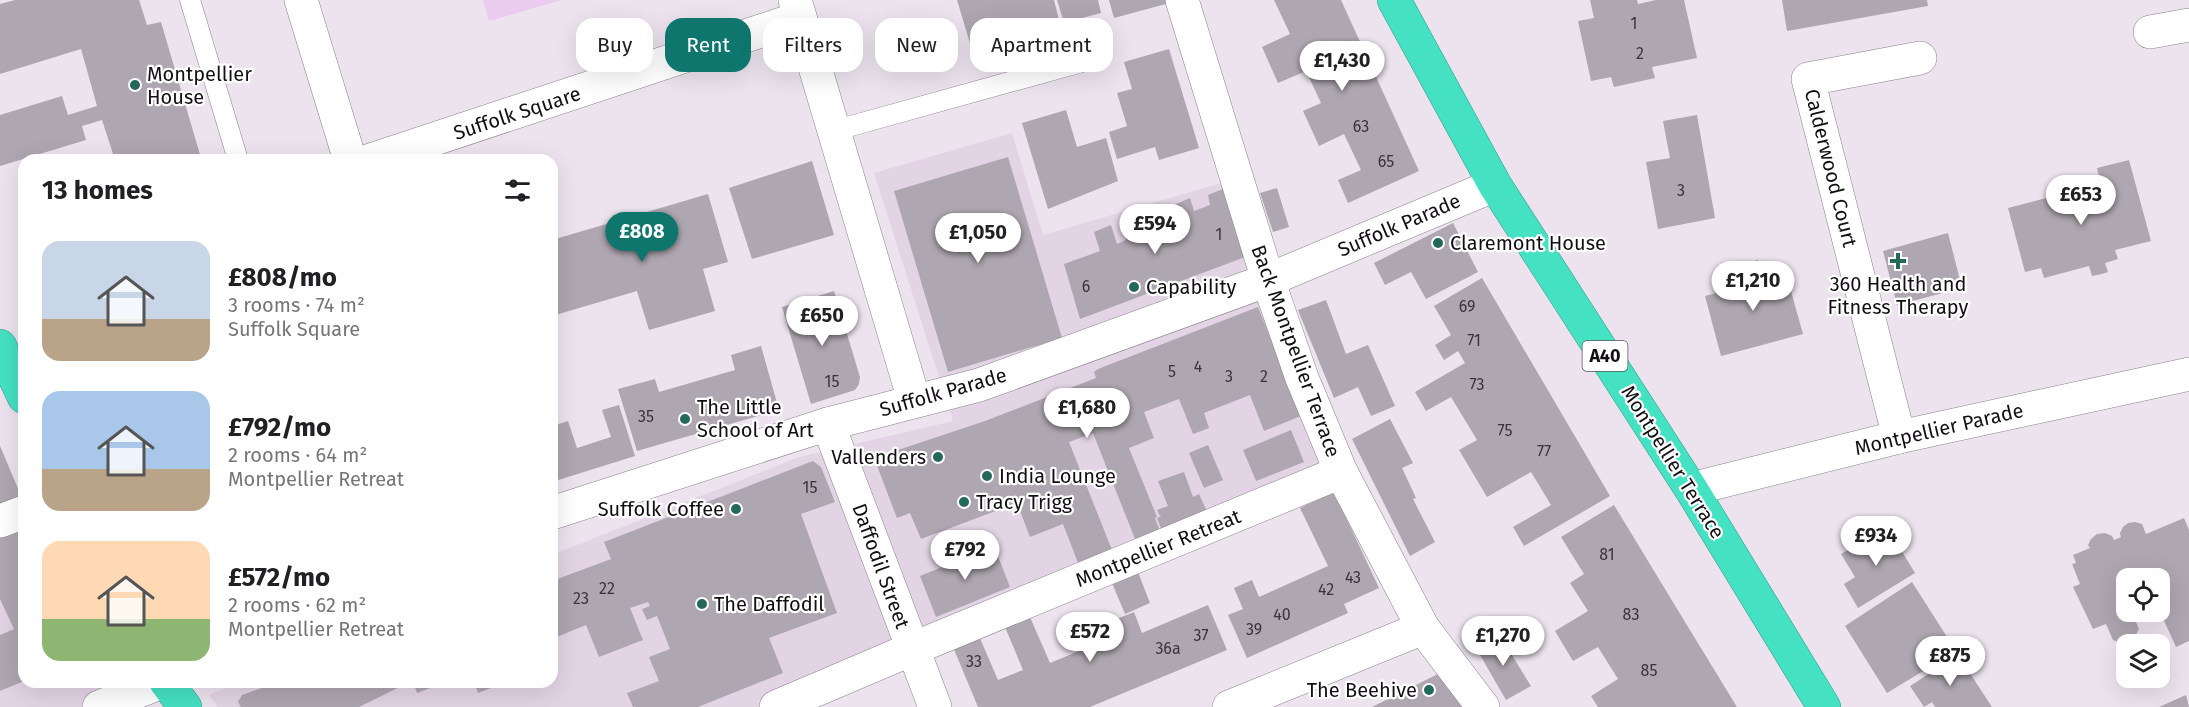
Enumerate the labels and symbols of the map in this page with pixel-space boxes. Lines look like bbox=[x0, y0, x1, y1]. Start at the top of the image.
house number: 1 bbox=[1631, 14, 1637, 33]
pin: £1,430 bbox=[1293, 41, 1391, 92]
house number: 2 bbox=[1636, 44, 1644, 63]
place label: Montpellier House bbox=[147, 62, 252, 109]
marker: Montpellier House bbox=[128, 78, 142, 92]
street label: Suffolk Square bbox=[450, 81, 584, 145]
street label: Calderwood Court bbox=[1800, 86, 1862, 250]
house number: 63 bbox=[1353, 117, 1369, 136]
house number: 65 bbox=[1378, 152, 1394, 171]
pin: £653 bbox=[2045, 175, 2117, 226]
house number: 3 bbox=[1677, 181, 1685, 200]
street label: Suffolk Parade bbox=[1334, 188, 1464, 262]
pin: £594 bbox=[1119, 204, 1191, 255]
pin: £808 bbox=[606, 212, 678, 263]
pin: £1,050 bbox=[929, 213, 1027, 264]
house number: 1 bbox=[1216, 225, 1222, 244]
place label: Claremont House bbox=[1450, 231, 1606, 255]
marker: Claremont House bbox=[1431, 236, 1445, 250]
street label: Back Montpellier Terrace bbox=[1246, 242, 1346, 460]
marker: 360 Health and Fitness Therapy bbox=[1889, 252, 1907, 270]
pin: £1,210 bbox=[1704, 261, 1802, 312]
place label: 360 Health and Fitness Therapy bbox=[1828, 272, 1969, 319]
place label: Capability bbox=[1146, 275, 1237, 299]
house number: 6 bbox=[1082, 277, 1090, 296]
marker: Capability bbox=[1127, 280, 1141, 294]
pin: £650 bbox=[786, 296, 858, 347]
house number: 69 bbox=[1459, 297, 1475, 316]
house number: 71 bbox=[1467, 331, 1481, 350]
road number: A40 bbox=[1582, 341, 1628, 371]
house number: 4 bbox=[1194, 357, 1203, 376]
street label: Suffolk Parade bbox=[877, 362, 1009, 422]
house number: 5 bbox=[1168, 362, 1176, 381]
house number: 3 bbox=[1225, 367, 1233, 386]
house number: 2 bbox=[1260, 367, 1268, 386]
house number: 15 bbox=[825, 372, 839, 391]
house number: 73 bbox=[1470, 375, 1484, 394]
street label: Montpellier Terrace bbox=[1616, 381, 1730, 543]
pin: £1,680 bbox=[1038, 388, 1136, 439]
place label: The Little School of Art bbox=[697, 395, 815, 442]
street label: Montpellier Parade bbox=[1852, 398, 2026, 460]
house number: 35 bbox=[638, 407, 654, 426]
marker: The Little School of Art bbox=[678, 412, 692, 426]
house number: 75 bbox=[1498, 421, 1512, 440]
house number: 77 bbox=[1537, 442, 1551, 461]
place label: Vallenders bbox=[831, 445, 926, 469]
marker: Vallenders bbox=[931, 450, 945, 464]
place label: India Lounge bbox=[999, 464, 1116, 488]
marker: India Lounge bbox=[980, 469, 994, 483]
house number: 15 bbox=[803, 478, 817, 497]
place label: Tracy Trigg bbox=[976, 490, 1073, 514]
marker: Tracy Trigg bbox=[957, 495, 971, 509]
place label: Suffolk Coffee bbox=[598, 497, 724, 521]
street label: Daffodil Street bbox=[847, 500, 915, 633]
marker: Suffolk Coffee bbox=[729, 502, 743, 516]
street label: Montpellier Retreat bbox=[1072, 504, 1245, 592]
pin: £934 bbox=[1840, 516, 1912, 567]
pin: £792 bbox=[929, 530, 1001, 581]
house number: 81 bbox=[1599, 545, 1615, 564]
house number: 43 bbox=[1345, 568, 1361, 587]
house number: 22 bbox=[599, 579, 615, 598]
house number: 42 bbox=[1318, 580, 1334, 599]
house number: 23 bbox=[573, 589, 589, 608]
place label: The Daffodil bbox=[714, 592, 824, 616]
marker: The Daffodil bbox=[695, 597, 709, 611]
house number: 40 bbox=[1273, 605, 1291, 624]
house number: 83 bbox=[1623, 605, 1639, 624]
pin: £572 bbox=[1054, 612, 1126, 663]
pin: £1,270 bbox=[1454, 616, 1552, 667]
house number: 39 bbox=[1246, 620, 1262, 639]
house number: 37 bbox=[1193, 626, 1209, 645]
pin: £875 bbox=[1914, 636, 1986, 687]
house number: 36a bbox=[1155, 639, 1181, 658]
house number: 33 bbox=[966, 652, 982, 671]
house number: 85 bbox=[1641, 661, 1657, 680]
place label: The Beehive bbox=[1307, 678, 1417, 702]
marker: The Beehive bbox=[1422, 683, 1436, 697]

